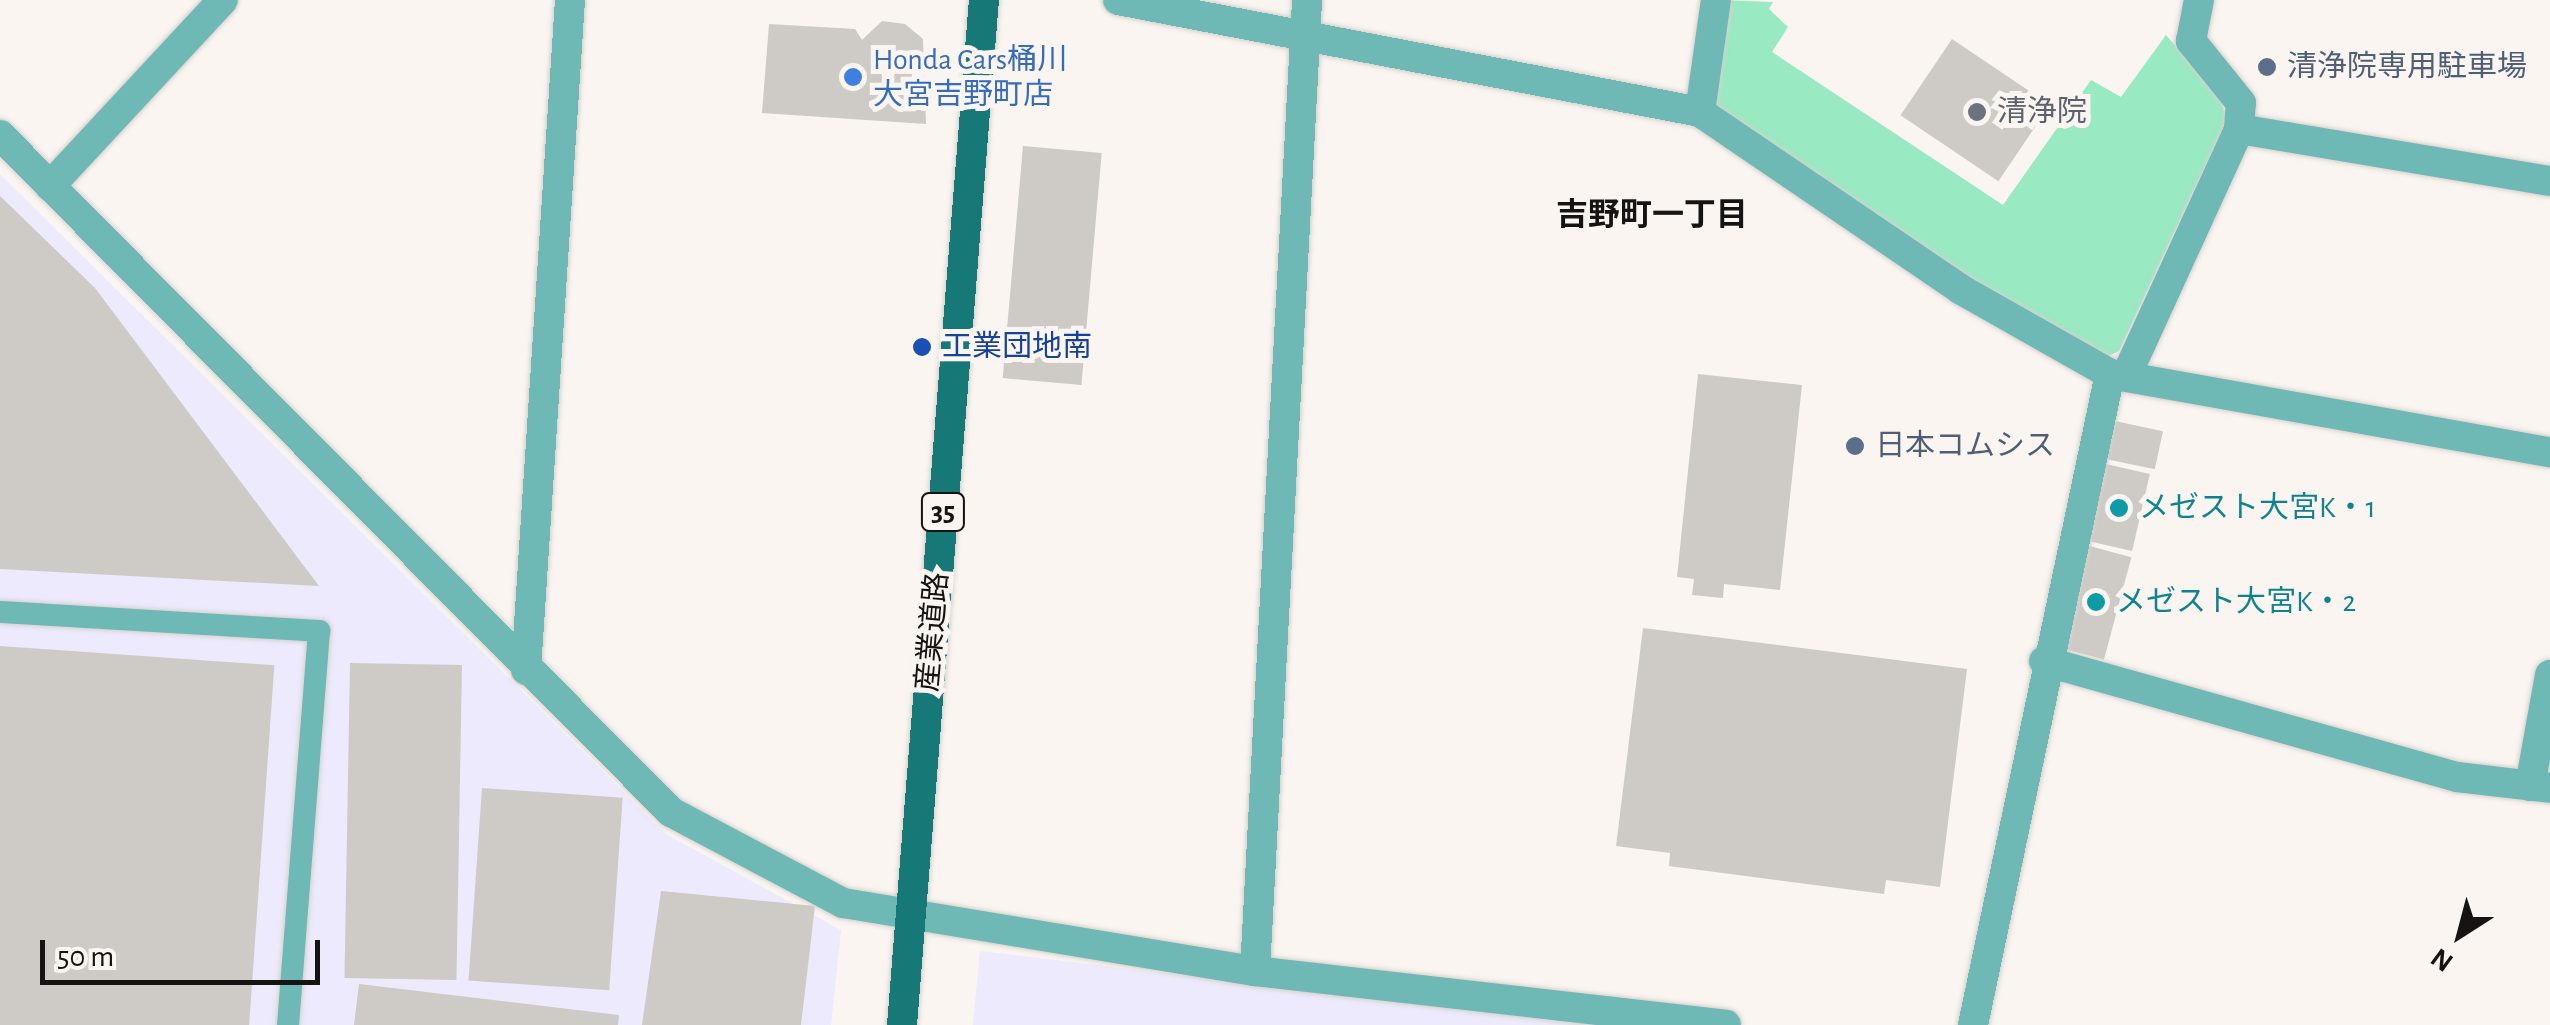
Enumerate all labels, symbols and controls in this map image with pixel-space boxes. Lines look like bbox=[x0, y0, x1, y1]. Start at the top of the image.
place label: Honda Cars桶川 大宮吉野町店 bbox=[873, 42, 1067, 112]
place label: 清浄院専用駐車場 bbox=[2287, 49, 2527, 85]
marker: 清浄院専用駐車場 bbox=[2256, 56, 2278, 78]
marker: Honda Cars桶川 大宮吉野町店 bbox=[842, 66, 864, 88]
place label: 清浄院 bbox=[1997, 94, 2087, 130]
marker: 清浄院 bbox=[1966, 101, 1988, 123]
district label: 吉野町一丁目 bbox=[1556, 196, 1748, 234]
place label: 工業団地南 bbox=[942, 329, 1092, 365]
marker: 工業団地南 bbox=[911, 336, 933, 358]
place label: 日本コムシス bbox=[1875, 428, 2055, 464]
marker: 日本コムシス bbox=[1844, 435, 1866, 457]
road number: 35 bbox=[920, 489, 966, 535]
place label: メゼスト大宮K・1 bbox=[2139, 490, 2376, 526]
marker: メゼスト大宮K・1 bbox=[2108, 497, 2130, 519]
street label: 産業道路 bbox=[910, 571, 956, 693]
place label: メゼスト大宮K・2 bbox=[2116, 584, 2356, 620]
marker: メゼスト大宮K・2 bbox=[2085, 591, 2107, 613]
north arrow bbox=[2410, 885, 2510, 985]
scale bar bbox=[45, 920, 325, 982]
text: 50 m bbox=[57, 942, 114, 972]
text: N bbox=[2426, 942, 2458, 976]

